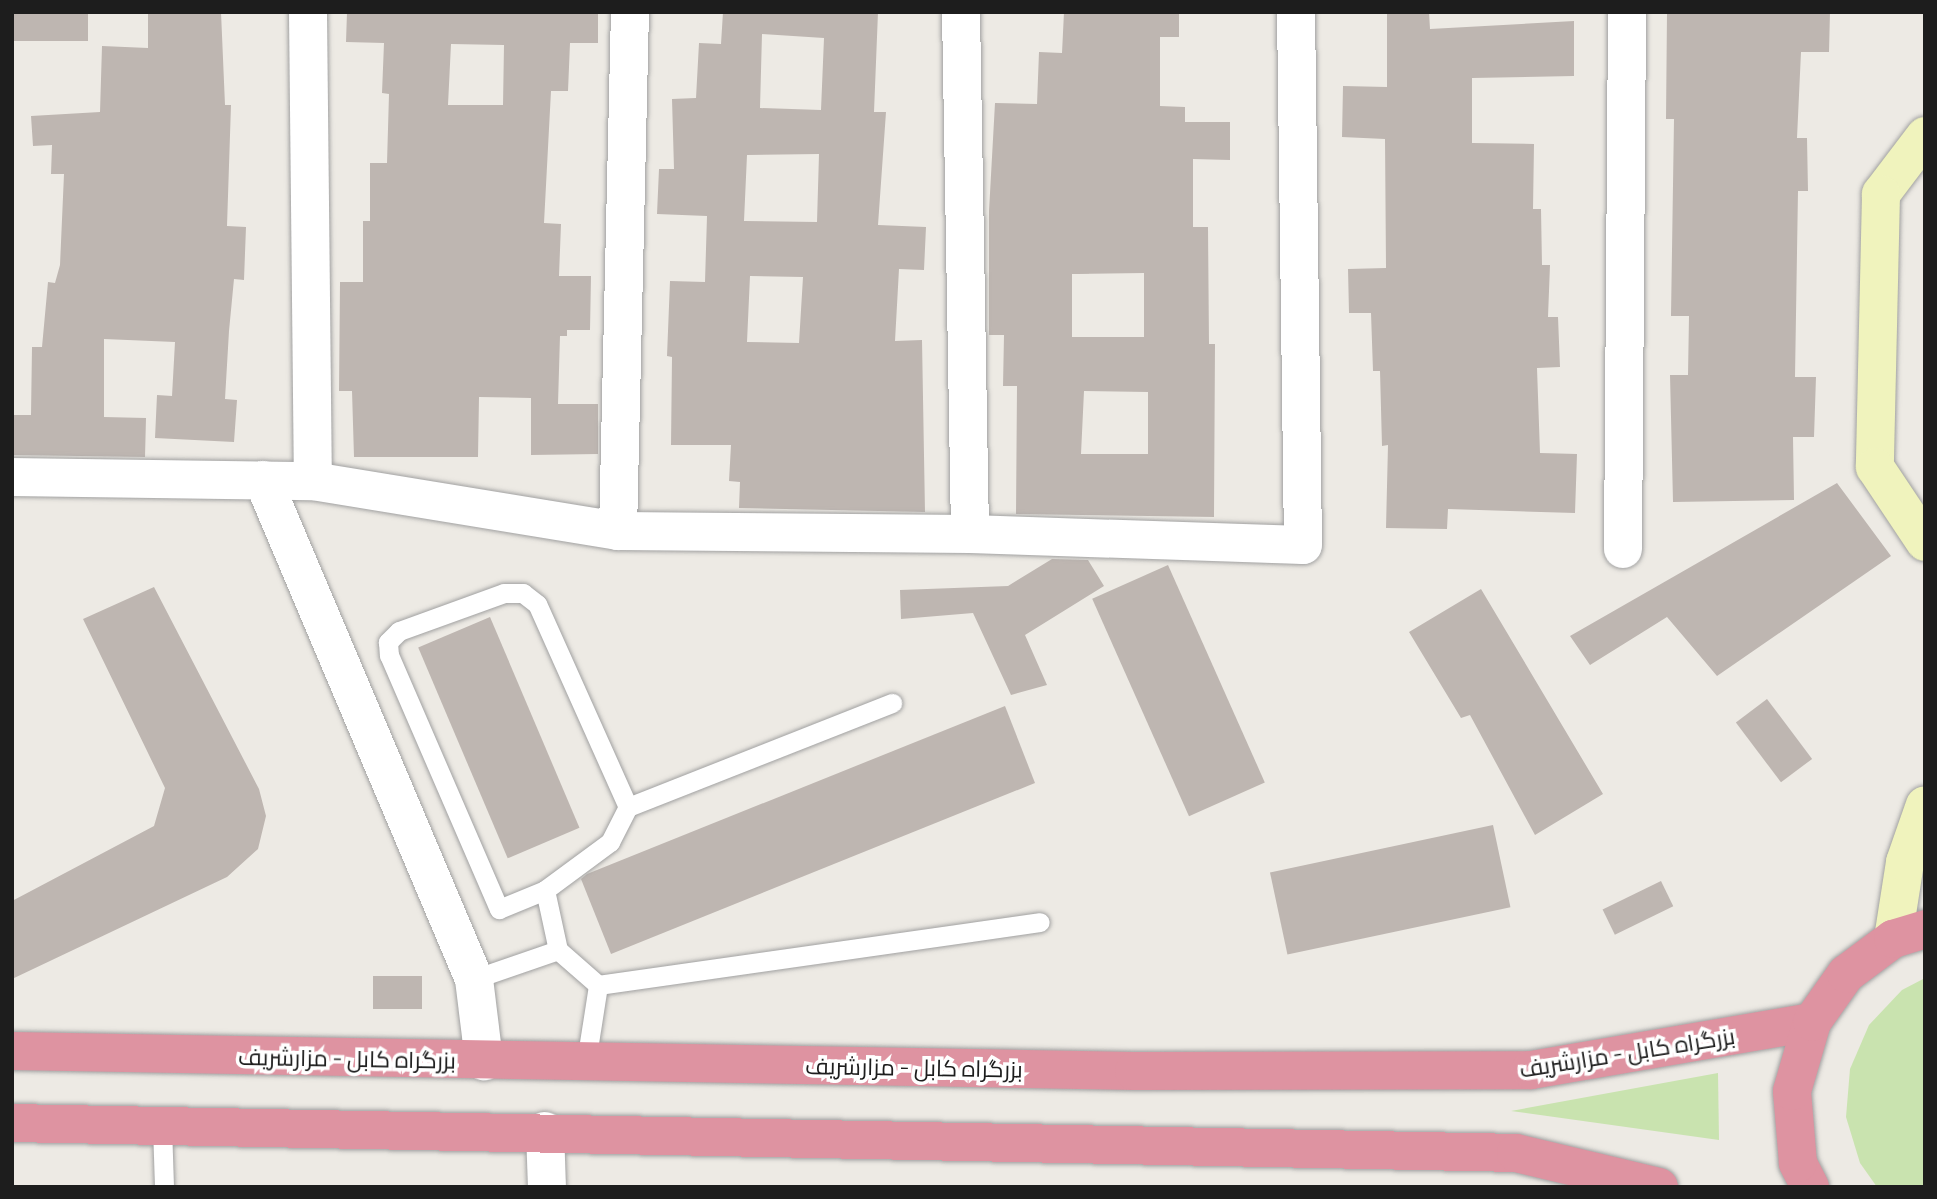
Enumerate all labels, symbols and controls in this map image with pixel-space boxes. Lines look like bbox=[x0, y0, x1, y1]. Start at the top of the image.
street label: بزرگراه کابل - مزارشریف bbox=[1517, 1021, 1737, 1083]
street label: بزرگراه کابل - مزارشریف bbox=[238, 1042, 456, 1074]
street label: بزرگراه کابل - مزارشریف bbox=[805, 1051, 1023, 1083]

